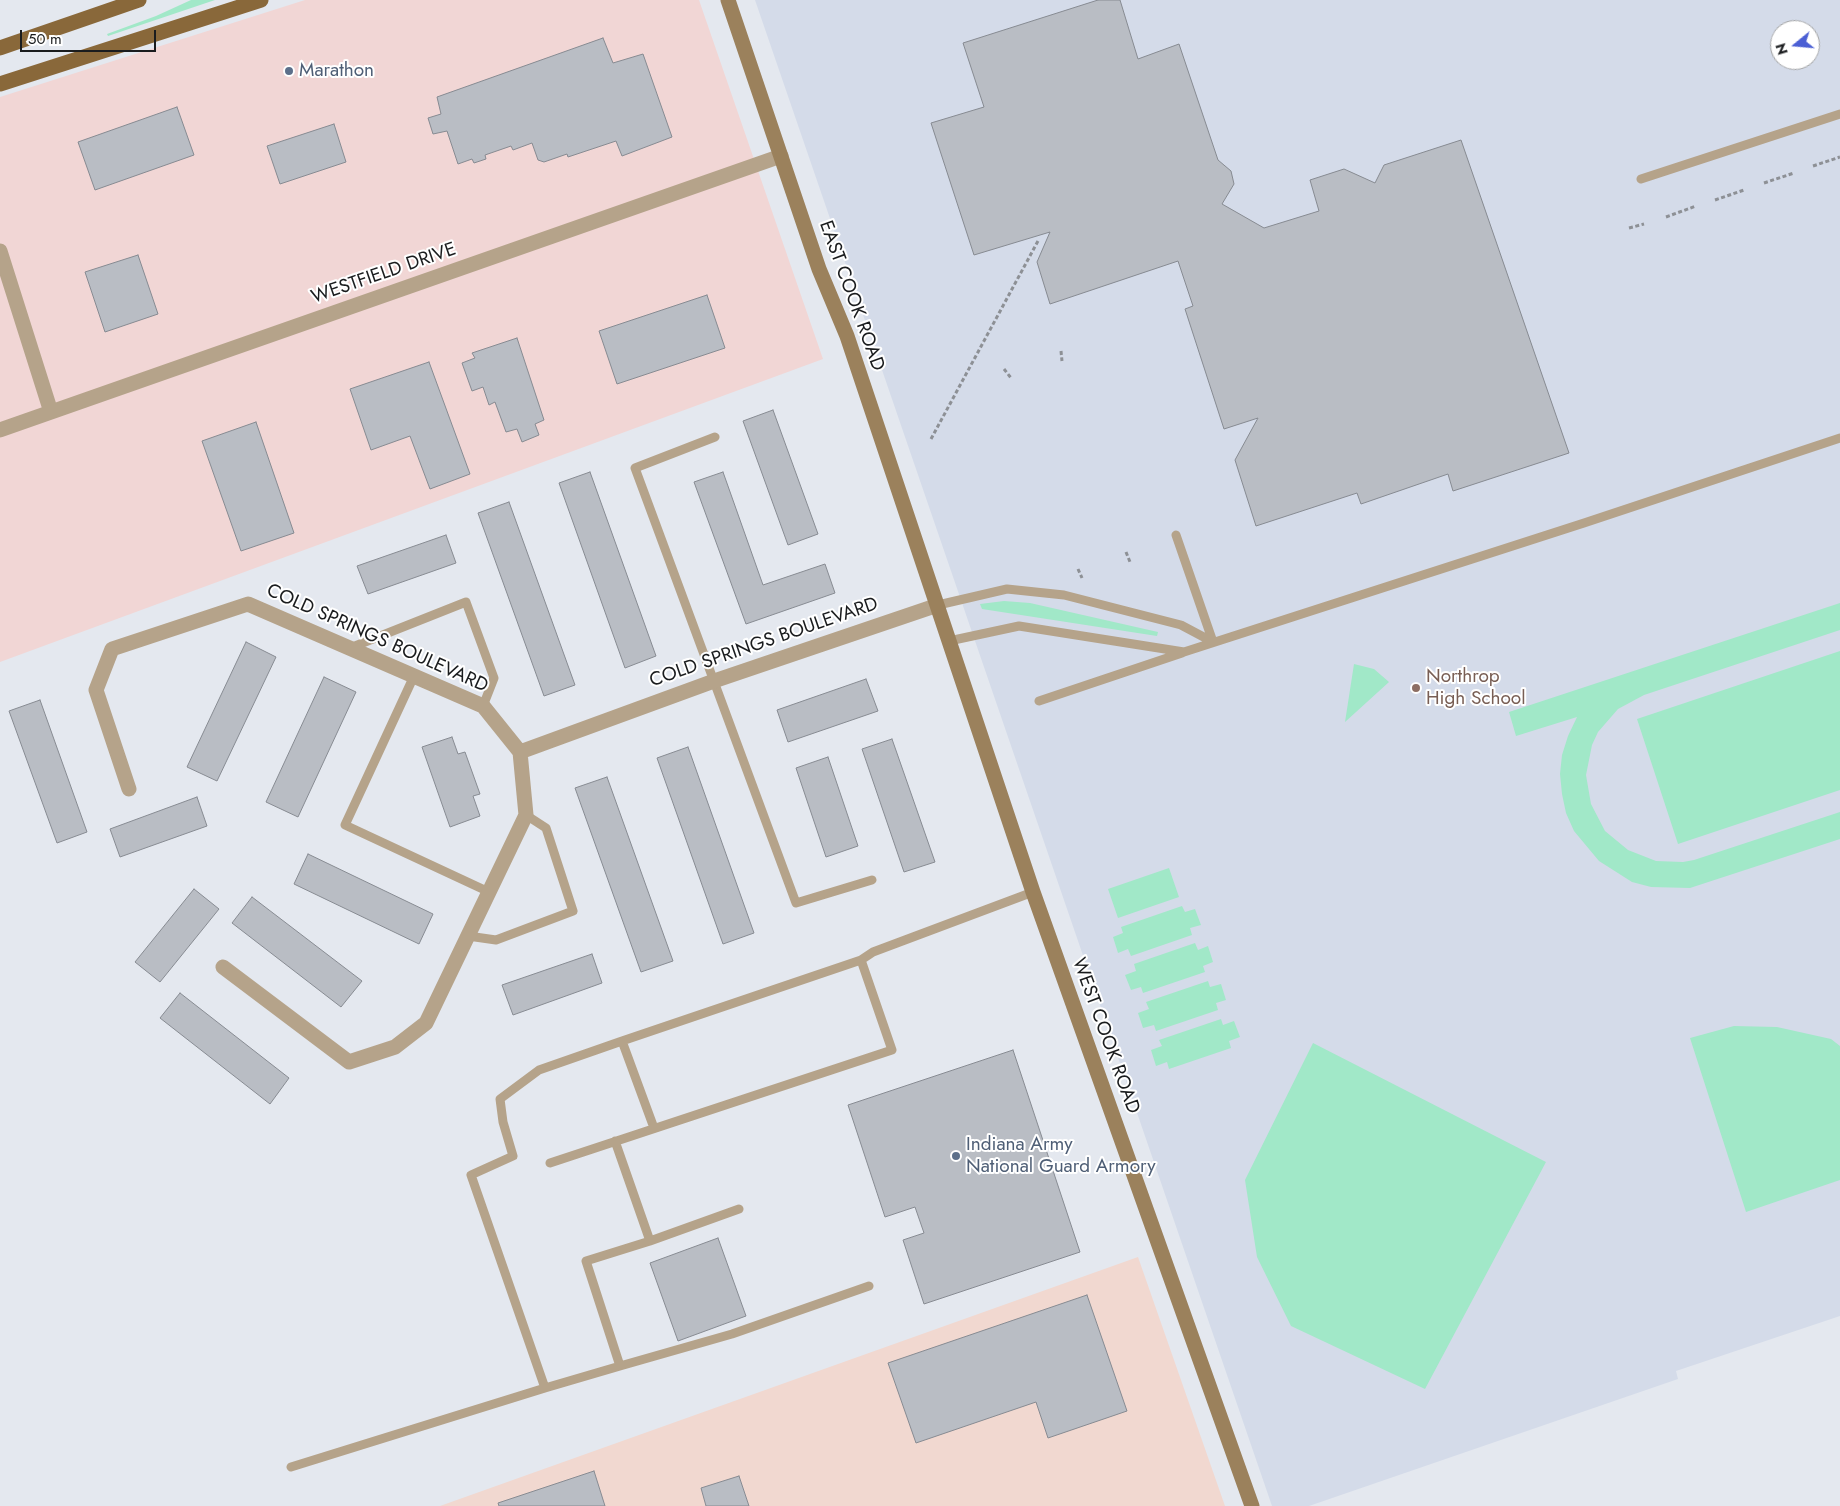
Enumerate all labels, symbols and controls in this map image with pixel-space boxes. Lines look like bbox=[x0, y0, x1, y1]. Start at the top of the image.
scale bar bbox=[22, 20, 159, 52]
north arrow bbox=[1770, 20, 1820, 70]
text: 50 m bbox=[28, 28, 62, 50]
text: N bbox=[1770, 41, 1793, 57]
place label: Marathon bbox=[299, 60, 374, 82]
marker: Marathon bbox=[283, 65, 295, 77]
street label: EAST COOK ROAD bbox=[813, 218, 889, 374]
street label: WESTFIELD DRIVE bbox=[309, 239, 459, 309]
street label: COLD SPRINGS BOULEVARD bbox=[263, 580, 491, 698]
street label: COLD SPRINGS BOULEVARD bbox=[647, 593, 881, 693]
place label: Northrop High School bbox=[1426, 666, 1526, 710]
marker: Northrop High School bbox=[1410, 682, 1422, 694]
street label: WEST COOK ROAD bbox=[1066, 955, 1144, 1117]
place label: Indiana Army National Guard Armory bbox=[966, 1134, 1156, 1178]
marker: Indiana Army National Guard Armory bbox=[950, 1150, 962, 1162]

